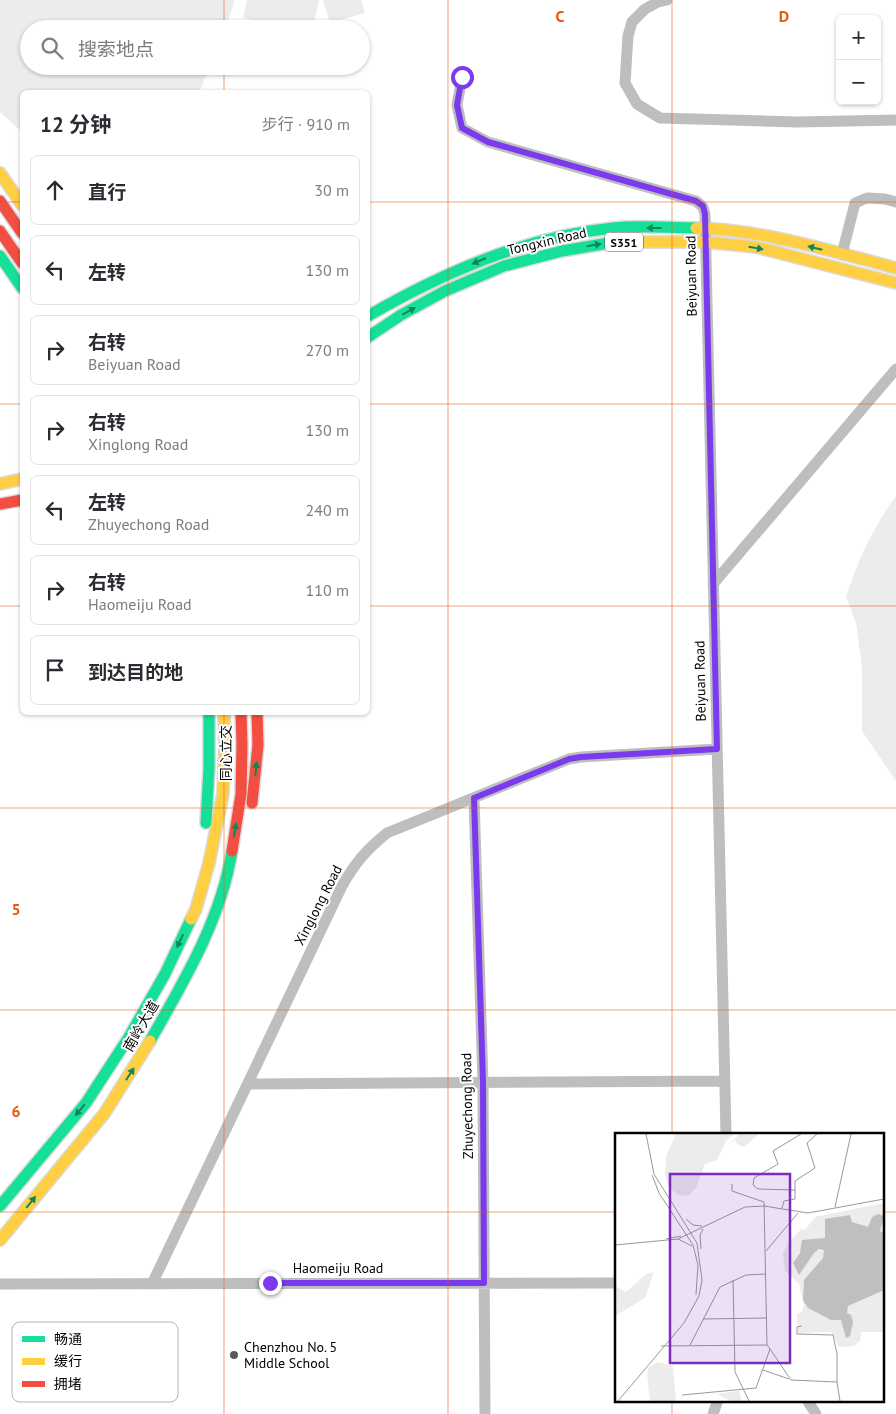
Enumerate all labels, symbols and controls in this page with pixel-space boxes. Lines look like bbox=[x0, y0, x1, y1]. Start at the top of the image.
text: C bbox=[556, 6, 565, 26]
text: D bbox=[779, 6, 789, 26]
map controls bbox=[836, 15, 881, 105]
button: + bbox=[836, 15, 881, 60]
search box bbox=[20, 20, 370, 75]
icon: search bbox=[38, 34, 66, 62]
text: 搜索地点 bbox=[78, 37, 154, 61]
button: − bbox=[836, 60, 881, 105]
route start bbox=[451, 66, 474, 89]
text: 12 分钟 bbox=[40, 111, 111, 138]
text: 步行 · 910 m bbox=[262, 114, 350, 134]
icon: ahead bbox=[41, 176, 69, 204]
text: 直行 bbox=[88, 180, 126, 204]
text: 30 m bbox=[314, 180, 349, 200]
street label: Tongxin Road bbox=[506, 223, 588, 259]
one-way arrow bbox=[646, 224, 662, 232]
road number: S351 bbox=[605, 232, 643, 252]
street label: Beiyuan Road bbox=[681, 235, 701, 317]
one-way arrow bbox=[586, 241, 602, 249]
one-way arrow bbox=[807, 243, 822, 251]
one-way arrow bbox=[748, 245, 764, 253]
icon: left bbox=[41, 256, 69, 284]
one-way arrow bbox=[472, 258, 486, 266]
text: 左转 bbox=[88, 260, 126, 284]
text: 130 m bbox=[306, 260, 349, 280]
one-way arrow bbox=[402, 307, 416, 315]
text: 右转 bbox=[88, 330, 126, 354]
icon: right bbox=[41, 336, 69, 364]
text: 270 m bbox=[306, 340, 349, 360]
text: Beiyuan Road bbox=[88, 354, 181, 374]
text: 右转 bbox=[88, 410, 126, 434]
icon: right bbox=[41, 416, 69, 444]
text: 130 m bbox=[306, 420, 349, 440]
text: Xinglong Road bbox=[88, 434, 188, 454]
text: 左转 bbox=[88, 490, 126, 514]
icon: left bbox=[41, 496, 69, 524]
text: 240 m bbox=[306, 500, 349, 520]
text: Zhuyechong Road bbox=[88, 514, 209, 534]
text: 右转 bbox=[88, 570, 126, 594]
icon: right bbox=[41, 576, 69, 604]
text: 110 m bbox=[306, 580, 349, 600]
text: Haomeiju Road bbox=[88, 594, 192, 614]
street label: Beiyuan Road bbox=[690, 640, 710, 722]
icon: arrive bbox=[41, 656, 69, 684]
text: 到达目的地 bbox=[88, 660, 183, 684]
street label: 同心立交 bbox=[217, 725, 235, 781]
one-way arrow bbox=[252, 761, 260, 777]
one-way arrow bbox=[231, 822, 239, 838]
street label: Xinglong Road bbox=[290, 862, 346, 948]
text: 5 bbox=[11, 899, 21, 919]
one-way arrow bbox=[176, 934, 184, 948]
street label: 南岭大道 bbox=[119, 997, 163, 1055]
street label: Zhuyechong Road bbox=[457, 1053, 477, 1159]
one-way arrow bbox=[125, 1067, 135, 1080]
text: 6 bbox=[11, 1101, 21, 1121]
one-way arrow bbox=[74, 1104, 86, 1116]
inset map bbox=[615, 1133, 884, 1402]
one-way arrow bbox=[25, 1196, 36, 1209]
street label: Haomeiju Road bbox=[293, 1259, 383, 1277]
route end bbox=[259, 1272, 282, 1295]
legend bbox=[12, 1322, 178, 1402]
text: 畅通 bbox=[54, 1330, 82, 1348]
place label: Chenzhou No. 5 Middle School bbox=[244, 1338, 337, 1372]
marker: Chenzhou No. 5 Middle School bbox=[228, 1349, 240, 1361]
text: 缓行 bbox=[54, 1352, 82, 1370]
text: 拥堵 bbox=[54, 1375, 82, 1393]

